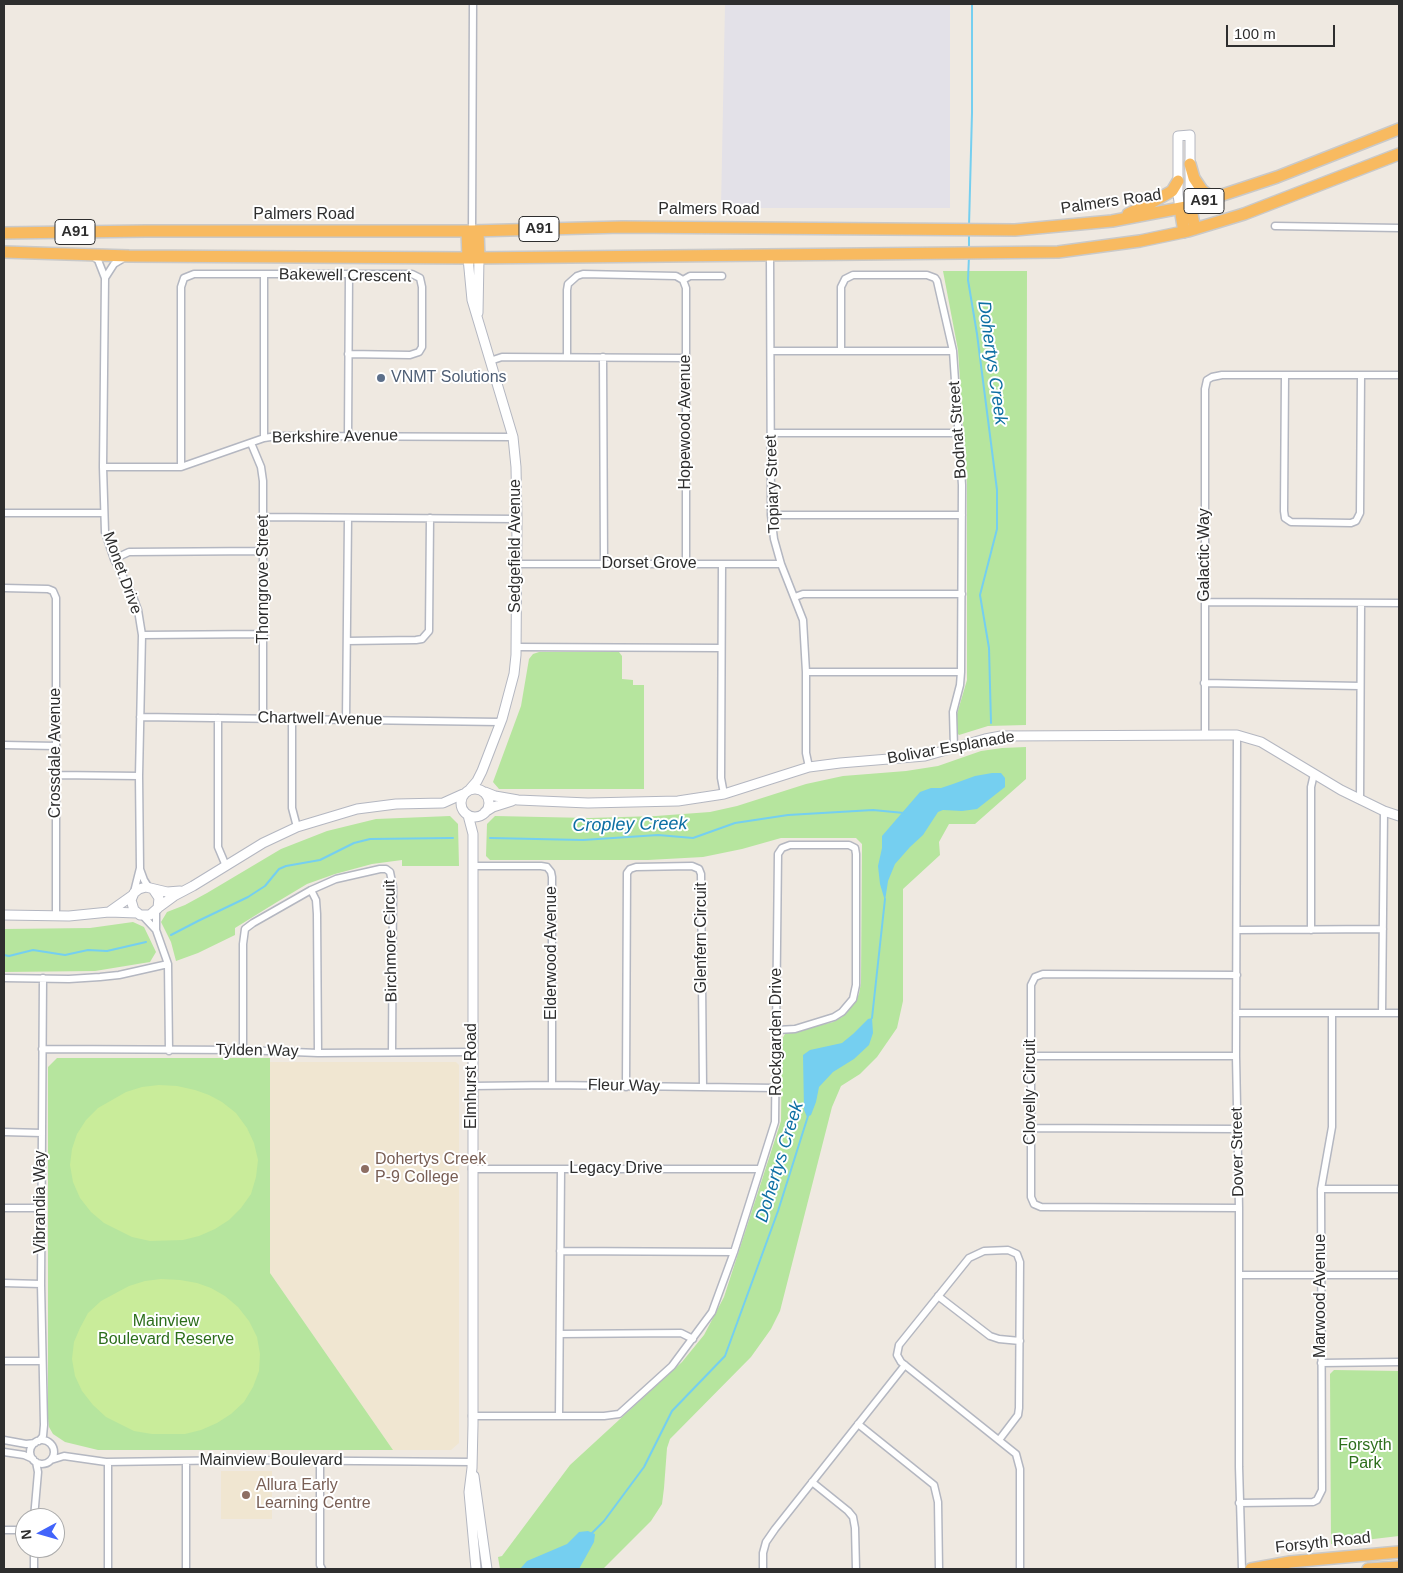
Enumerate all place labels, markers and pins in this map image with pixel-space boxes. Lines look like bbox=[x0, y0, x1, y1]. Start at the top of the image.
place label: VNMT Solutions bbox=[391, 368, 507, 388]
marker: VNMT Solutions bbox=[375, 372, 387, 384]
place label: Dohertys Creek P-9 College bbox=[375, 1150, 486, 1188]
marker: Dohertys Creek P-9 College bbox=[359, 1163, 371, 1175]
place label: Allura Early Learning Centre bbox=[256, 1476, 371, 1514]
marker: Allura Early Learning Centre bbox=[240, 1489, 252, 1501]

